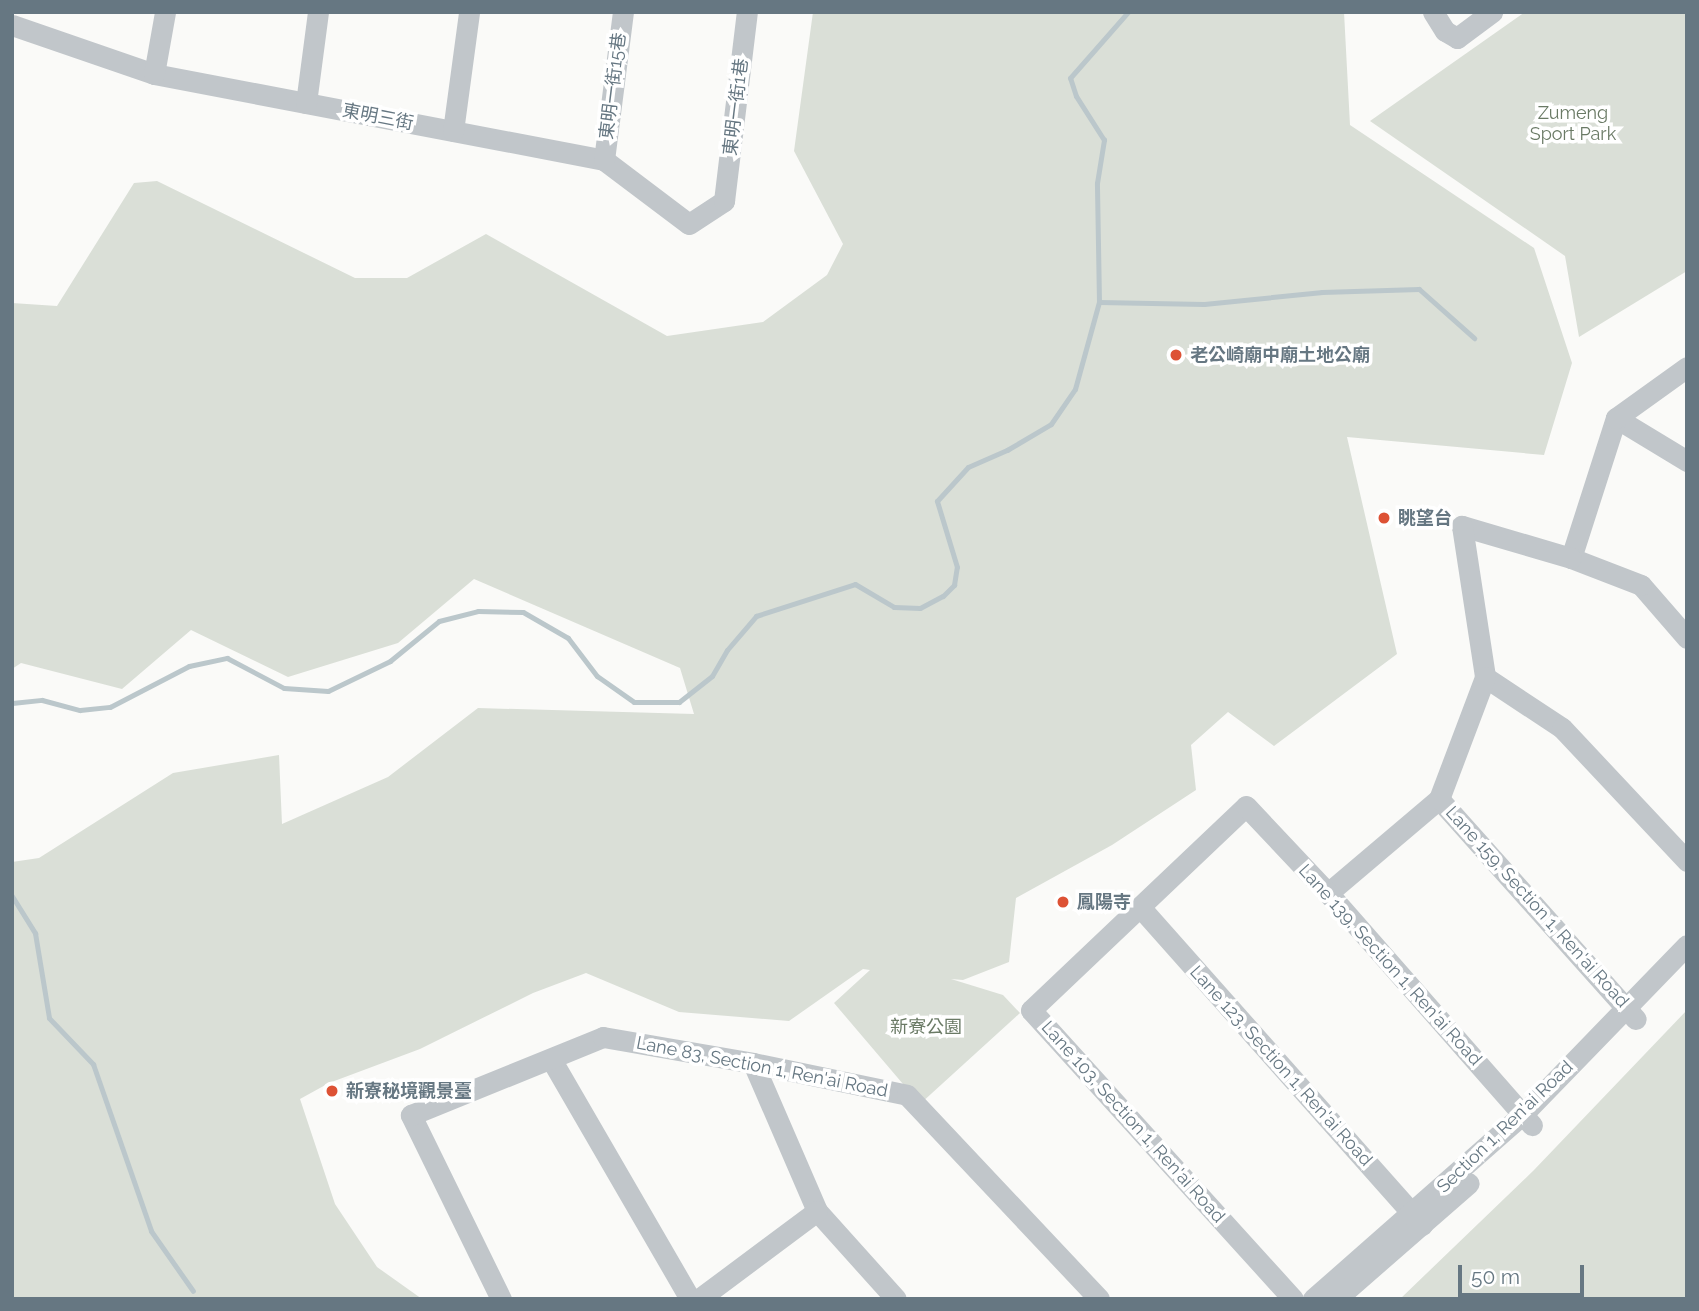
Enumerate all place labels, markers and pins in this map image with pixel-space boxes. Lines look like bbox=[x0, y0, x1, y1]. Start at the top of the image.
place label: 老公崎廟中廟土地公廟 bbox=[1190, 344, 1370, 366]
marker: 老公崎廟中廟土地公廟 bbox=[1168, 347, 1184, 363]
place label: 眺望台 bbox=[1398, 507, 1452, 529]
marker: 眺望台 bbox=[1376, 510, 1392, 526]
place label: 鳳陽寺 bbox=[1077, 891, 1131, 913]
marker: 鳳陽寺 bbox=[1055, 894, 1071, 910]
place label: 新寮秘境觀景臺 bbox=[346, 1080, 472, 1102]
marker: 新寮秘境觀景臺 bbox=[324, 1083, 340, 1099]

